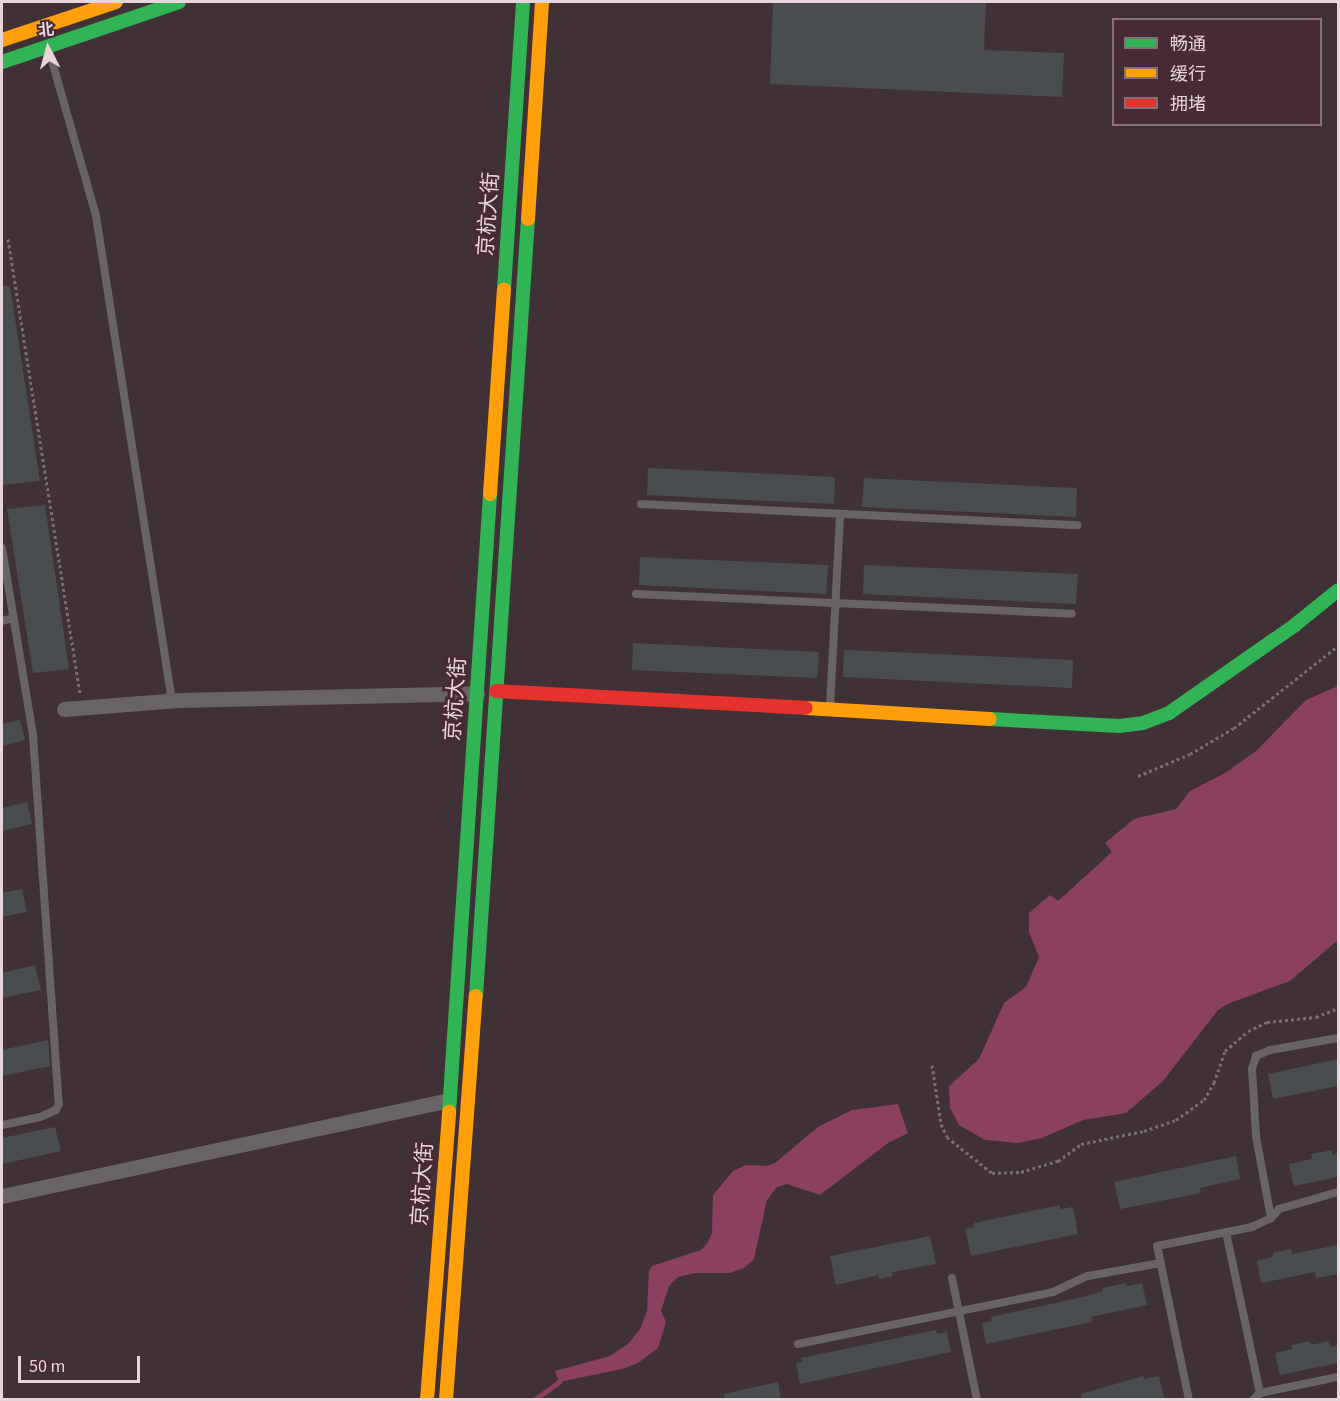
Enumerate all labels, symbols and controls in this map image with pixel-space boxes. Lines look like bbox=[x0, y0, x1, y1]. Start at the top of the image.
north arrow bbox=[18, 18, 78, 78]
text: 北 bbox=[37, 18, 55, 42]
legend bbox=[1112, 18, 1322, 126]
text: 畅通 bbox=[1170, 32, 1206, 57]
text: 缓行 bbox=[1170, 62, 1206, 87]
text: 拥堵 bbox=[1170, 92, 1206, 117]
street label: 京杭大街 bbox=[473, 171, 503, 257]
street label: 京杭大街 bbox=[440, 656, 470, 742]
street label: 京杭大街 bbox=[407, 1141, 437, 1227]
scale bar bbox=[21, 1344, 142, 1382]
text: 50 m bbox=[29, 1354, 65, 1379]

